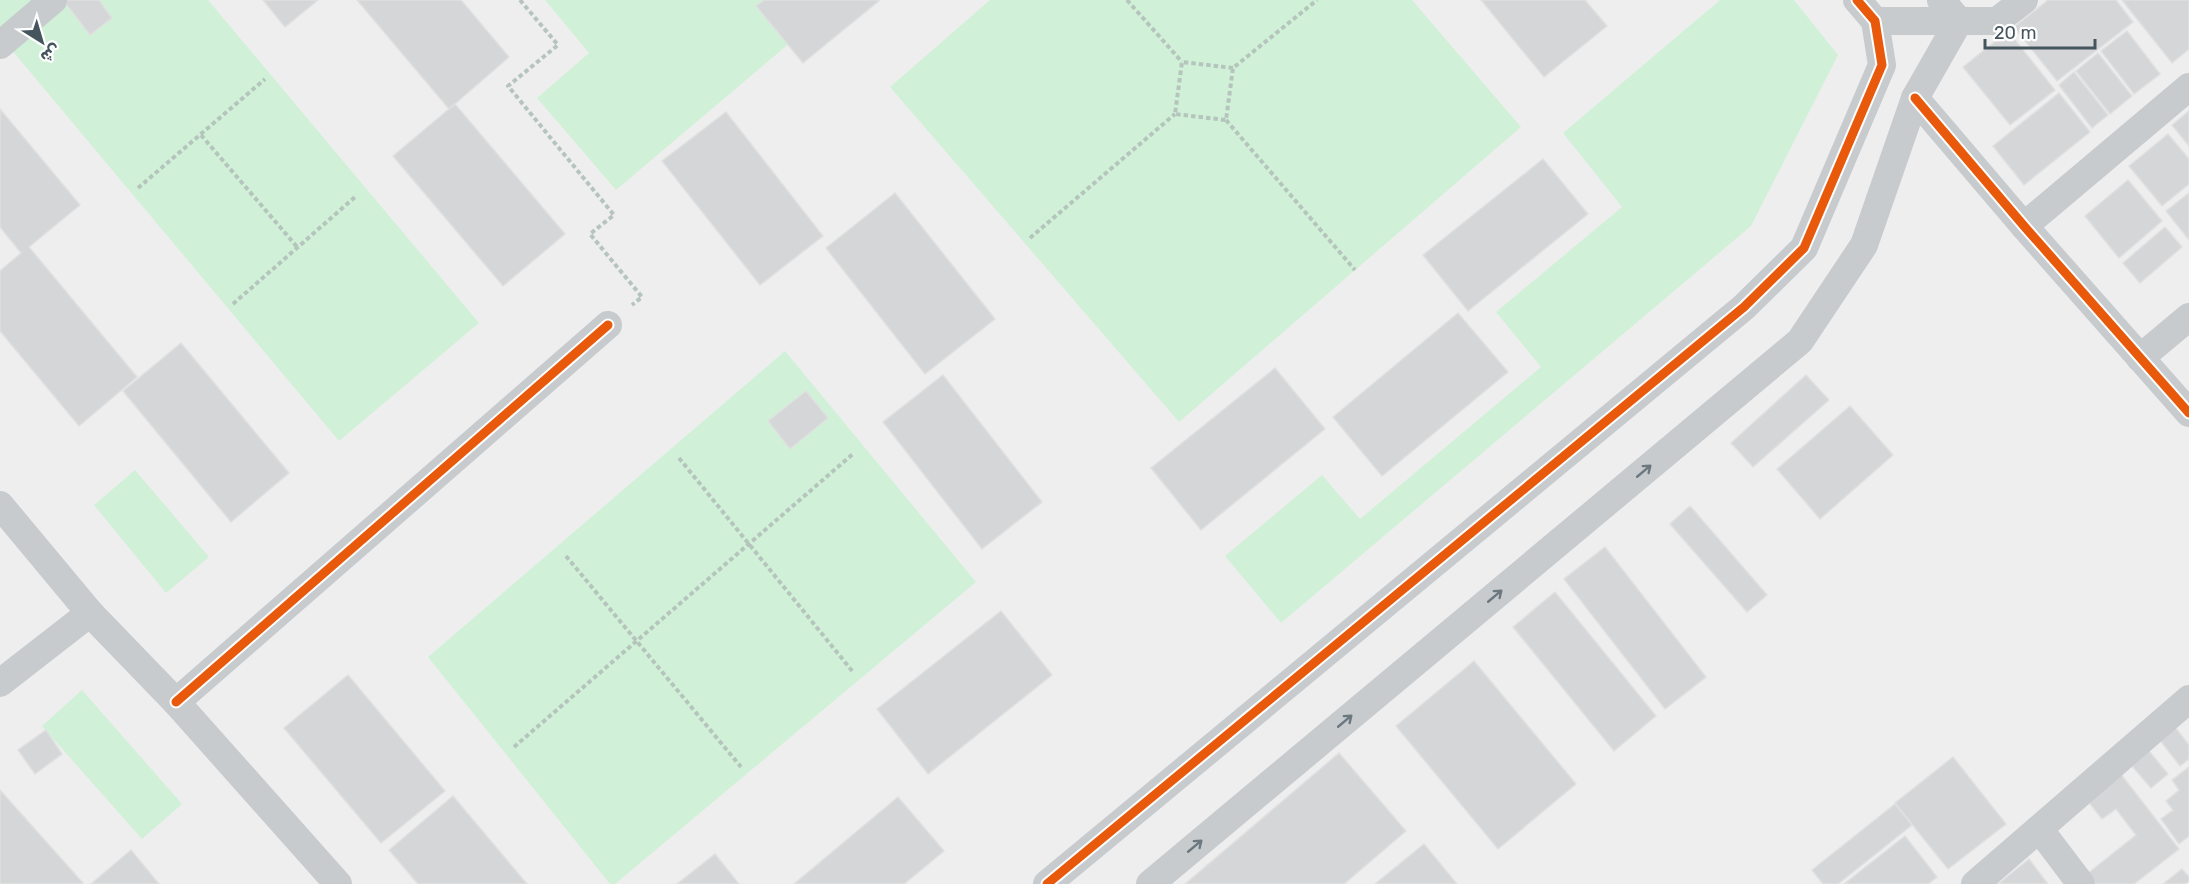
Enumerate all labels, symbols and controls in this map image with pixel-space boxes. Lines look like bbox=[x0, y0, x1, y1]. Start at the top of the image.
north arrow bbox=[12, 12, 72, 72]
scale bar bbox=[1985, 12, 2094, 50]
text: 20 m bbox=[1994, 22, 2036, 44]
text: ش bbox=[37, 40, 65, 67]
one-way arrow bbox=[1636, 464, 1651, 478]
one-way arrow bbox=[1486, 590, 1502, 603]
one-way arrow bbox=[1337, 715, 1353, 728]
one-way arrow bbox=[1187, 840, 1203, 853]

